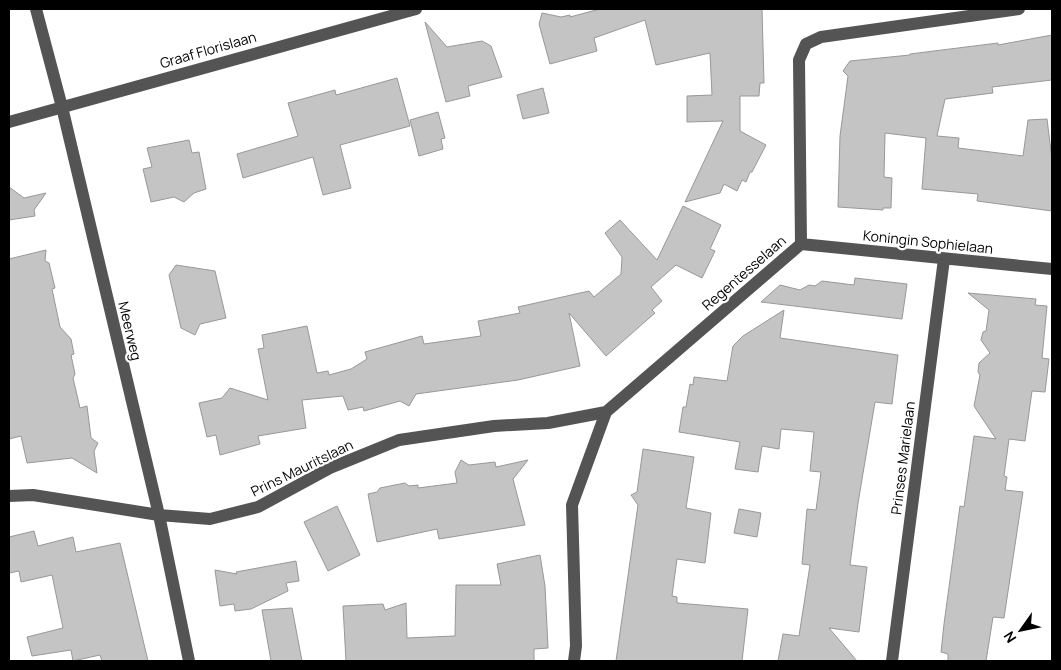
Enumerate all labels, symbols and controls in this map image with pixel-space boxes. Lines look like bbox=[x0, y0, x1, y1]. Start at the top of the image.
street label: Graaf Florislaan bbox=[157, 27, 258, 72]
street label: Koningin Sophielaan bbox=[862, 225, 994, 258]
street label: Regentesselaan bbox=[698, 231, 790, 314]
street label: Meerweg bbox=[114, 299, 147, 362]
street label: Prinses Marielaan bbox=[886, 400, 919, 516]
street label: Prins Mauritslaan bbox=[248, 435, 356, 501]
north arrow bbox=[996, 605, 1046, 655]
text: N bbox=[999, 628, 1020, 647]

